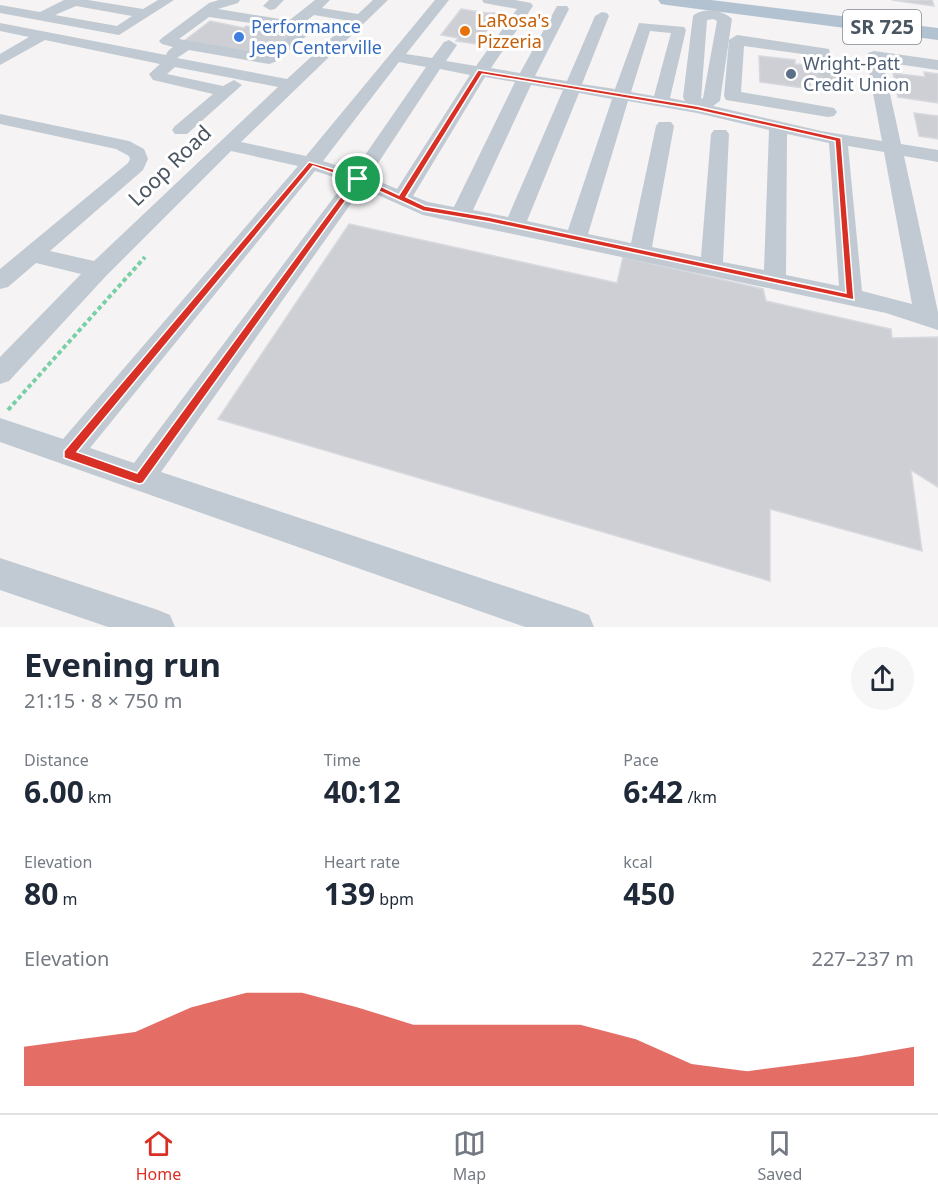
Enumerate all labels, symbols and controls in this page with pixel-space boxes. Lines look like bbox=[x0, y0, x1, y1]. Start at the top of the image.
place label: LaRosa's Pizzeria bbox=[477, 8, 549, 53]
road number: SR 725 bbox=[843, 10, 921, 44]
place label: Performance Jeep Centerville bbox=[249, 14, 382, 59]
marker: LaRosa's Pizzeria bbox=[458, 24, 472, 38]
marker: Performance Jeep Centerville bbox=[232, 30, 246, 44]
place label: Wright-Patt Credit Union bbox=[803, 51, 909, 96]
marker: Wright-Patt Credit Union bbox=[784, 67, 798, 81]
street label: Loop Road bbox=[122, 119, 217, 212]
pin bbox=[332, 153, 383, 204]
icon: arrive bbox=[341, 162, 374, 195]
text: Evening run bbox=[24, 642, 221, 687]
button: share bbox=[851, 647, 914, 710]
text: 21:15 · 8 × 750 m bbox=[24, 687, 182, 714]
text: Distance bbox=[24, 749, 89, 771]
text: Time bbox=[324, 749, 361, 771]
text: Pace bbox=[623, 749, 659, 771]
text: 6.00 bbox=[24, 771, 84, 812]
text: 40:12 bbox=[324, 771, 401, 812]
text: 6:42 bbox=[623, 771, 683, 812]
text: km bbox=[84, 786, 112, 808]
text: /km bbox=[683, 786, 717, 808]
text: Elevation bbox=[24, 851, 92, 873]
text: Heart rate bbox=[324, 851, 400, 873]
text: kcal bbox=[623, 851, 653, 873]
text: 80 bbox=[24, 873, 58, 914]
text: 139 bbox=[324, 873, 375, 914]
text: 450 bbox=[623, 873, 675, 914]
text: m bbox=[58, 888, 77, 910]
text: bpm bbox=[375, 888, 414, 910]
text: Elevation bbox=[24, 945, 109, 972]
text: 227–237 m bbox=[811, 945, 914, 972]
tab: Home bbox=[136, 1127, 181, 1185]
tab: Map bbox=[453, 1127, 486, 1185]
tab: Saved bbox=[757, 1127, 802, 1185]

